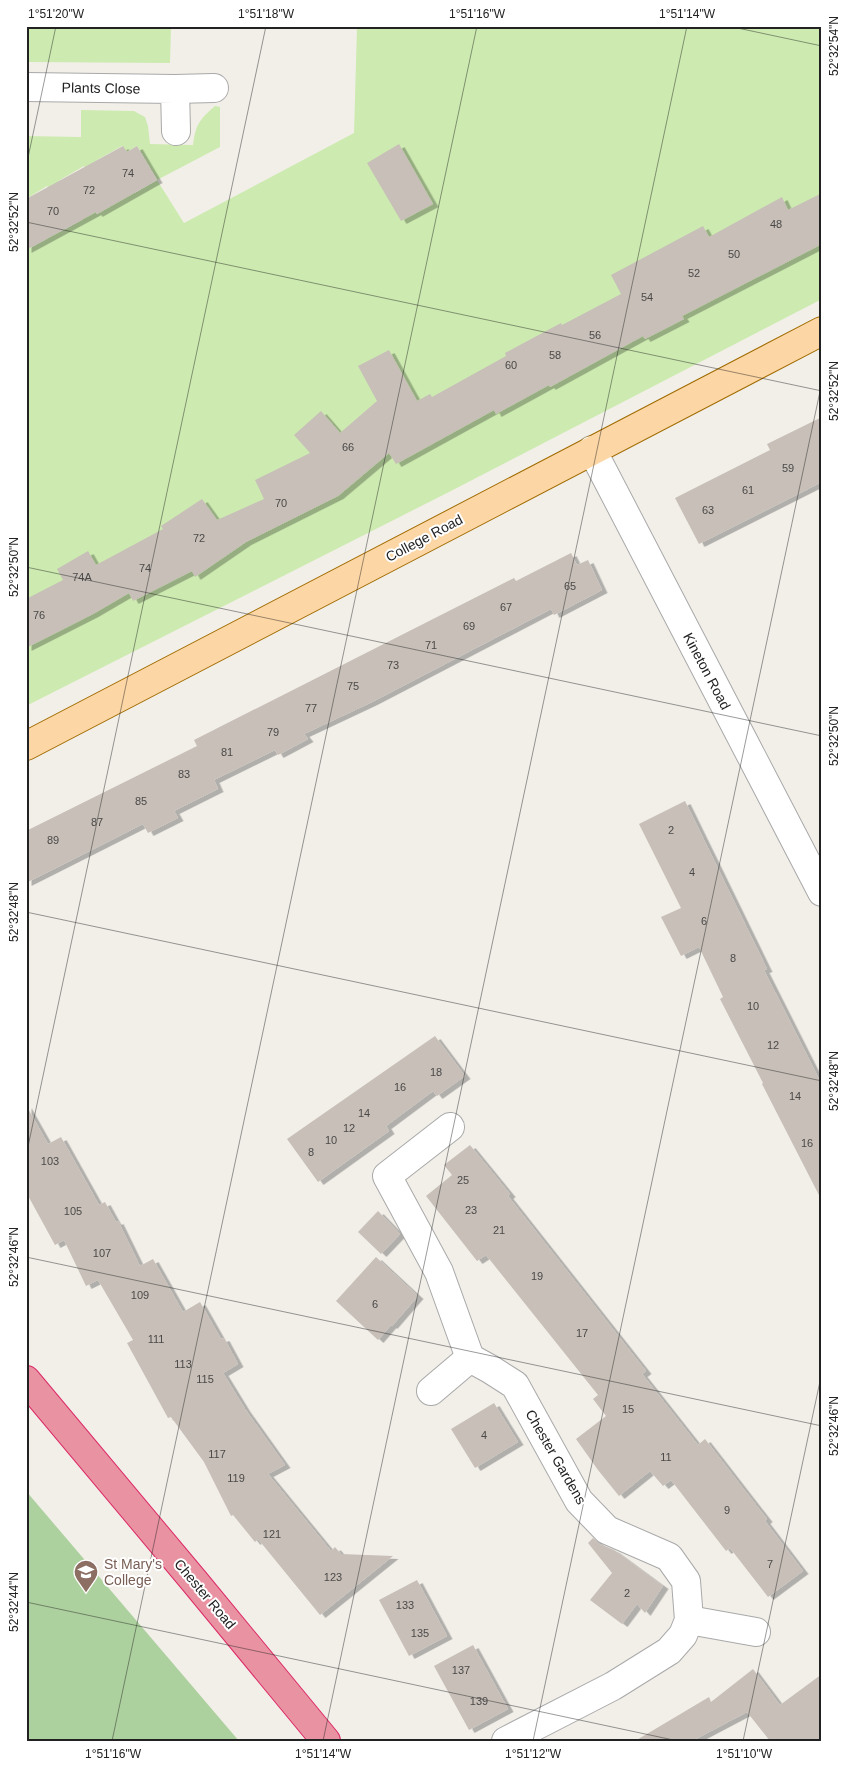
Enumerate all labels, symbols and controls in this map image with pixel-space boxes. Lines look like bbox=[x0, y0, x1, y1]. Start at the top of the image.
text: 1°51'20"W bbox=[28, 7, 85, 21]
text: 1°51'18"W bbox=[238, 7, 295, 21]
text: 1°51'16"W bbox=[449, 7, 506, 21]
text: 1°51'14"W bbox=[659, 7, 716, 21]
text: 52°32'54"N bbox=[827, 16, 841, 76]
street label: Plants Close bbox=[62, 79, 141, 97]
house number: 74 bbox=[122, 167, 134, 179]
house number: 72 bbox=[83, 184, 95, 196]
text: 52°32'52"N bbox=[7, 192, 21, 252]
house number: 70 bbox=[47, 205, 59, 217]
house number: 48 bbox=[770, 218, 782, 230]
house number: 50 bbox=[728, 248, 740, 260]
house number: 52 bbox=[688, 267, 700, 279]
house number: 54 bbox=[641, 291, 653, 303]
house number: 56 bbox=[589, 329, 601, 341]
house number: 58 bbox=[549, 349, 561, 361]
house number: 60 bbox=[505, 359, 517, 371]
text: 52°32'52"N bbox=[827, 361, 841, 421]
house number: 66 bbox=[342, 441, 354, 453]
house number: 59 bbox=[782, 462, 794, 474]
house number: 61 bbox=[742, 484, 754, 496]
house number: 70 bbox=[275, 497, 287, 509]
house number: 63 bbox=[702, 504, 714, 516]
street label: College Road bbox=[383, 511, 465, 565]
house number: 72 bbox=[193, 532, 205, 544]
text: 52°32'50"N bbox=[7, 537, 21, 597]
house number: 74 bbox=[139, 562, 151, 574]
house number: 74A bbox=[72, 571, 92, 583]
house number: 65 bbox=[564, 580, 576, 592]
house number: 67 bbox=[500, 601, 512, 613]
house number: 76 bbox=[33, 609, 45, 621]
house number: 69 bbox=[463, 620, 475, 632]
street label: Kineton Road bbox=[680, 630, 734, 712]
house number: 71 bbox=[425, 639, 437, 651]
house number: 73 bbox=[387, 659, 399, 671]
house number: 75 bbox=[347, 680, 359, 692]
house number: 77 bbox=[305, 702, 317, 714]
text: 52°32'50"N bbox=[827, 706, 841, 766]
house number: 79 bbox=[267, 726, 279, 738]
house number: 81 bbox=[221, 746, 233, 758]
house number: 83 bbox=[178, 768, 190, 780]
house number: 85 bbox=[135, 795, 147, 807]
house number: 87 bbox=[91, 816, 103, 828]
house number: 2 bbox=[668, 824, 674, 836]
house number: 89 bbox=[47, 834, 59, 846]
house number: 4 bbox=[689, 866, 695, 878]
text: 52°32'48"N bbox=[7, 882, 21, 942]
house number: 6 bbox=[701, 915, 707, 927]
house number: 8 bbox=[730, 952, 736, 964]
house number: 10 bbox=[747, 1000, 759, 1012]
house number: 12 bbox=[767, 1039, 779, 1051]
text: 52°32'48"N bbox=[827, 1051, 841, 1111]
house number: 18 bbox=[430, 1066, 442, 1078]
house number: 16 bbox=[394, 1081, 406, 1093]
house number: 14 bbox=[789, 1090, 801, 1102]
house number: 14 bbox=[358, 1107, 370, 1119]
house number: 12 bbox=[343, 1122, 355, 1134]
house number: 10 bbox=[325, 1134, 337, 1146]
house number: 16 bbox=[801, 1137, 813, 1149]
house number: 8 bbox=[308, 1146, 314, 1158]
house number: 103 bbox=[41, 1155, 59, 1167]
house number: 25 bbox=[457, 1174, 469, 1186]
house number: 23 bbox=[465, 1204, 477, 1216]
house number: 105 bbox=[64, 1205, 82, 1217]
house number: 21 bbox=[493, 1224, 505, 1236]
text: 52°32'46"N bbox=[7, 1227, 21, 1287]
house number: 107 bbox=[93, 1247, 111, 1259]
house number: 19 bbox=[531, 1270, 543, 1282]
house number: 109 bbox=[131, 1289, 149, 1301]
house number: 6 bbox=[372, 1298, 378, 1310]
house number: 17 bbox=[576, 1327, 588, 1339]
house number: 111 bbox=[148, 1333, 164, 1345]
house number: 113 bbox=[174, 1358, 192, 1370]
house number: 115 bbox=[196, 1373, 214, 1385]
text: 52°32'46"N bbox=[827, 1396, 841, 1456]
house number: 15 bbox=[622, 1403, 634, 1415]
street label: Chester Gardens bbox=[522, 1407, 590, 1507]
house number: 4 bbox=[481, 1429, 487, 1441]
house number: 117 bbox=[208, 1448, 226, 1460]
house number: 11 bbox=[660, 1451, 672, 1463]
house number: 119 bbox=[227, 1472, 245, 1484]
house number: 9 bbox=[724, 1504, 730, 1516]
house number: 121 bbox=[263, 1528, 281, 1540]
place label: St Mary's College bbox=[104, 1556, 162, 1588]
street label: Chester Road bbox=[171, 1556, 239, 1632]
house number: 7 bbox=[767, 1558, 773, 1570]
school or university icon: St Mary's College bbox=[73, 1559, 99, 1593]
house number: 123 bbox=[324, 1571, 342, 1583]
text: 52°32'44"N bbox=[7, 1572, 21, 1632]
house number: 2 bbox=[624, 1587, 630, 1599]
house number: 133 bbox=[396, 1599, 414, 1611]
house number: 135 bbox=[411, 1627, 429, 1639]
house number: 137 bbox=[452, 1664, 470, 1676]
house number: 139 bbox=[470, 1695, 488, 1707]
text: 1°51'16"W bbox=[85, 1747, 142, 1761]
text: 1°51'14"W bbox=[295, 1747, 352, 1761]
text: 1°51'12"W bbox=[505, 1747, 562, 1761]
text: 1°51'10"W bbox=[716, 1747, 773, 1761]

